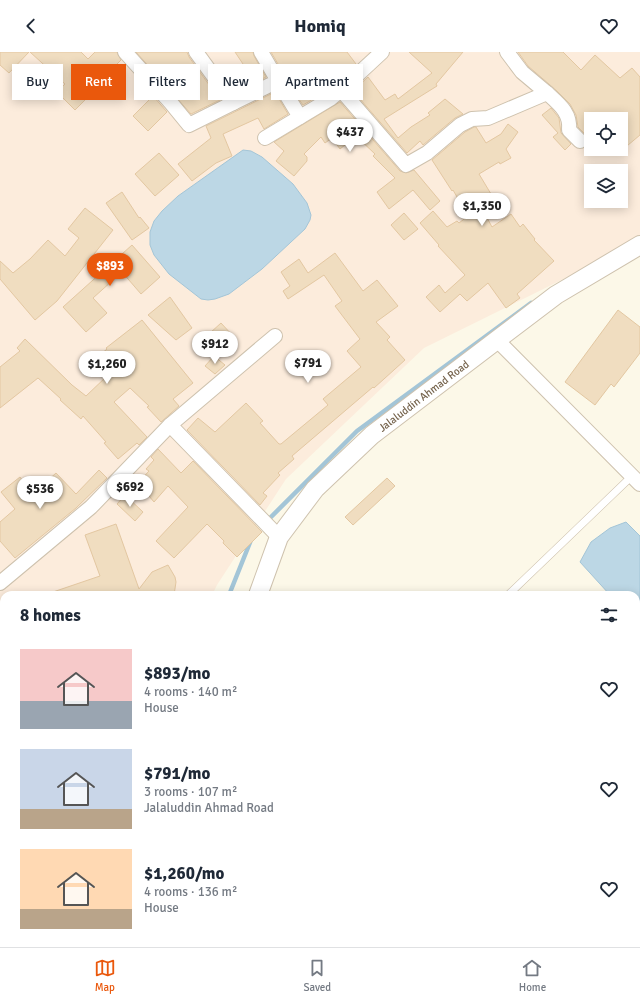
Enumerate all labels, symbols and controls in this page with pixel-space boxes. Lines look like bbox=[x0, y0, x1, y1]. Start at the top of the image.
icon: back bbox=[20, 15, 42, 37]
text: Homiq bbox=[294, 15, 346, 37]
icon: heart bbox=[598, 15, 620, 37]
chip: Buy bbox=[12, 64, 63, 100]
chip: Rent bbox=[71, 64, 126, 100]
chip: Filters bbox=[134, 64, 200, 100]
chip: New bbox=[208, 64, 263, 100]
chip: Apartment bbox=[271, 64, 363, 100]
map controls bbox=[584, 112, 628, 208]
button: locate bbox=[584, 112, 628, 156]
pin: $437 bbox=[326, 119, 374, 153]
text: $437 bbox=[336, 124, 364, 140]
button: layers bbox=[584, 164, 628, 208]
pin: $1,350 bbox=[449, 193, 515, 227]
text: $1,350 bbox=[463, 198, 501, 214]
pin: $893 bbox=[86, 253, 134, 287]
text: $893 bbox=[96, 258, 124, 274]
pin: $912 bbox=[191, 331, 239, 365]
text: $912 bbox=[201, 336, 229, 352]
pin: $791 bbox=[284, 350, 332, 384]
pin: $1,260 bbox=[74, 351, 140, 385]
text: $791 bbox=[294, 355, 322, 371]
text: $1,260 bbox=[88, 356, 126, 372]
street label: Jalaluddin Ahmad Road bbox=[376, 358, 472, 435]
pin: $692 bbox=[106, 474, 154, 508]
pin: $536 bbox=[16, 476, 64, 510]
text: $692 bbox=[116, 479, 144, 495]
text: $536 bbox=[26, 481, 54, 497]
icon: filters bbox=[598, 604, 620, 626]
text: 8 homes bbox=[20, 605, 81, 626]
text: $893/mo bbox=[144, 663, 210, 684]
icon: home bbox=[52, 665, 100, 713]
icon: heart bbox=[598, 678, 620, 700]
text: 4 rooms · 140 m² bbox=[144, 684, 237, 700]
text: House bbox=[144, 700, 179, 716]
text: $791/mo bbox=[144, 763, 210, 784]
icon: home bbox=[52, 765, 100, 813]
icon: heart bbox=[598, 778, 620, 800]
text: 3 rooms · 107 m² bbox=[144, 784, 237, 800]
text: Jalaluddin Ahmad Road bbox=[144, 800, 274, 816]
text: $1,260/mo bbox=[144, 863, 224, 884]
icon: home bbox=[52, 865, 100, 913]
icon: heart bbox=[598, 878, 620, 900]
text: 4 rooms · 136 m² bbox=[144, 884, 237, 900]
text: House bbox=[144, 900, 179, 916]
tab: Map bbox=[94, 957, 116, 994]
tab: Saved bbox=[303, 957, 331, 994]
tab: Home bbox=[519, 957, 546, 994]

